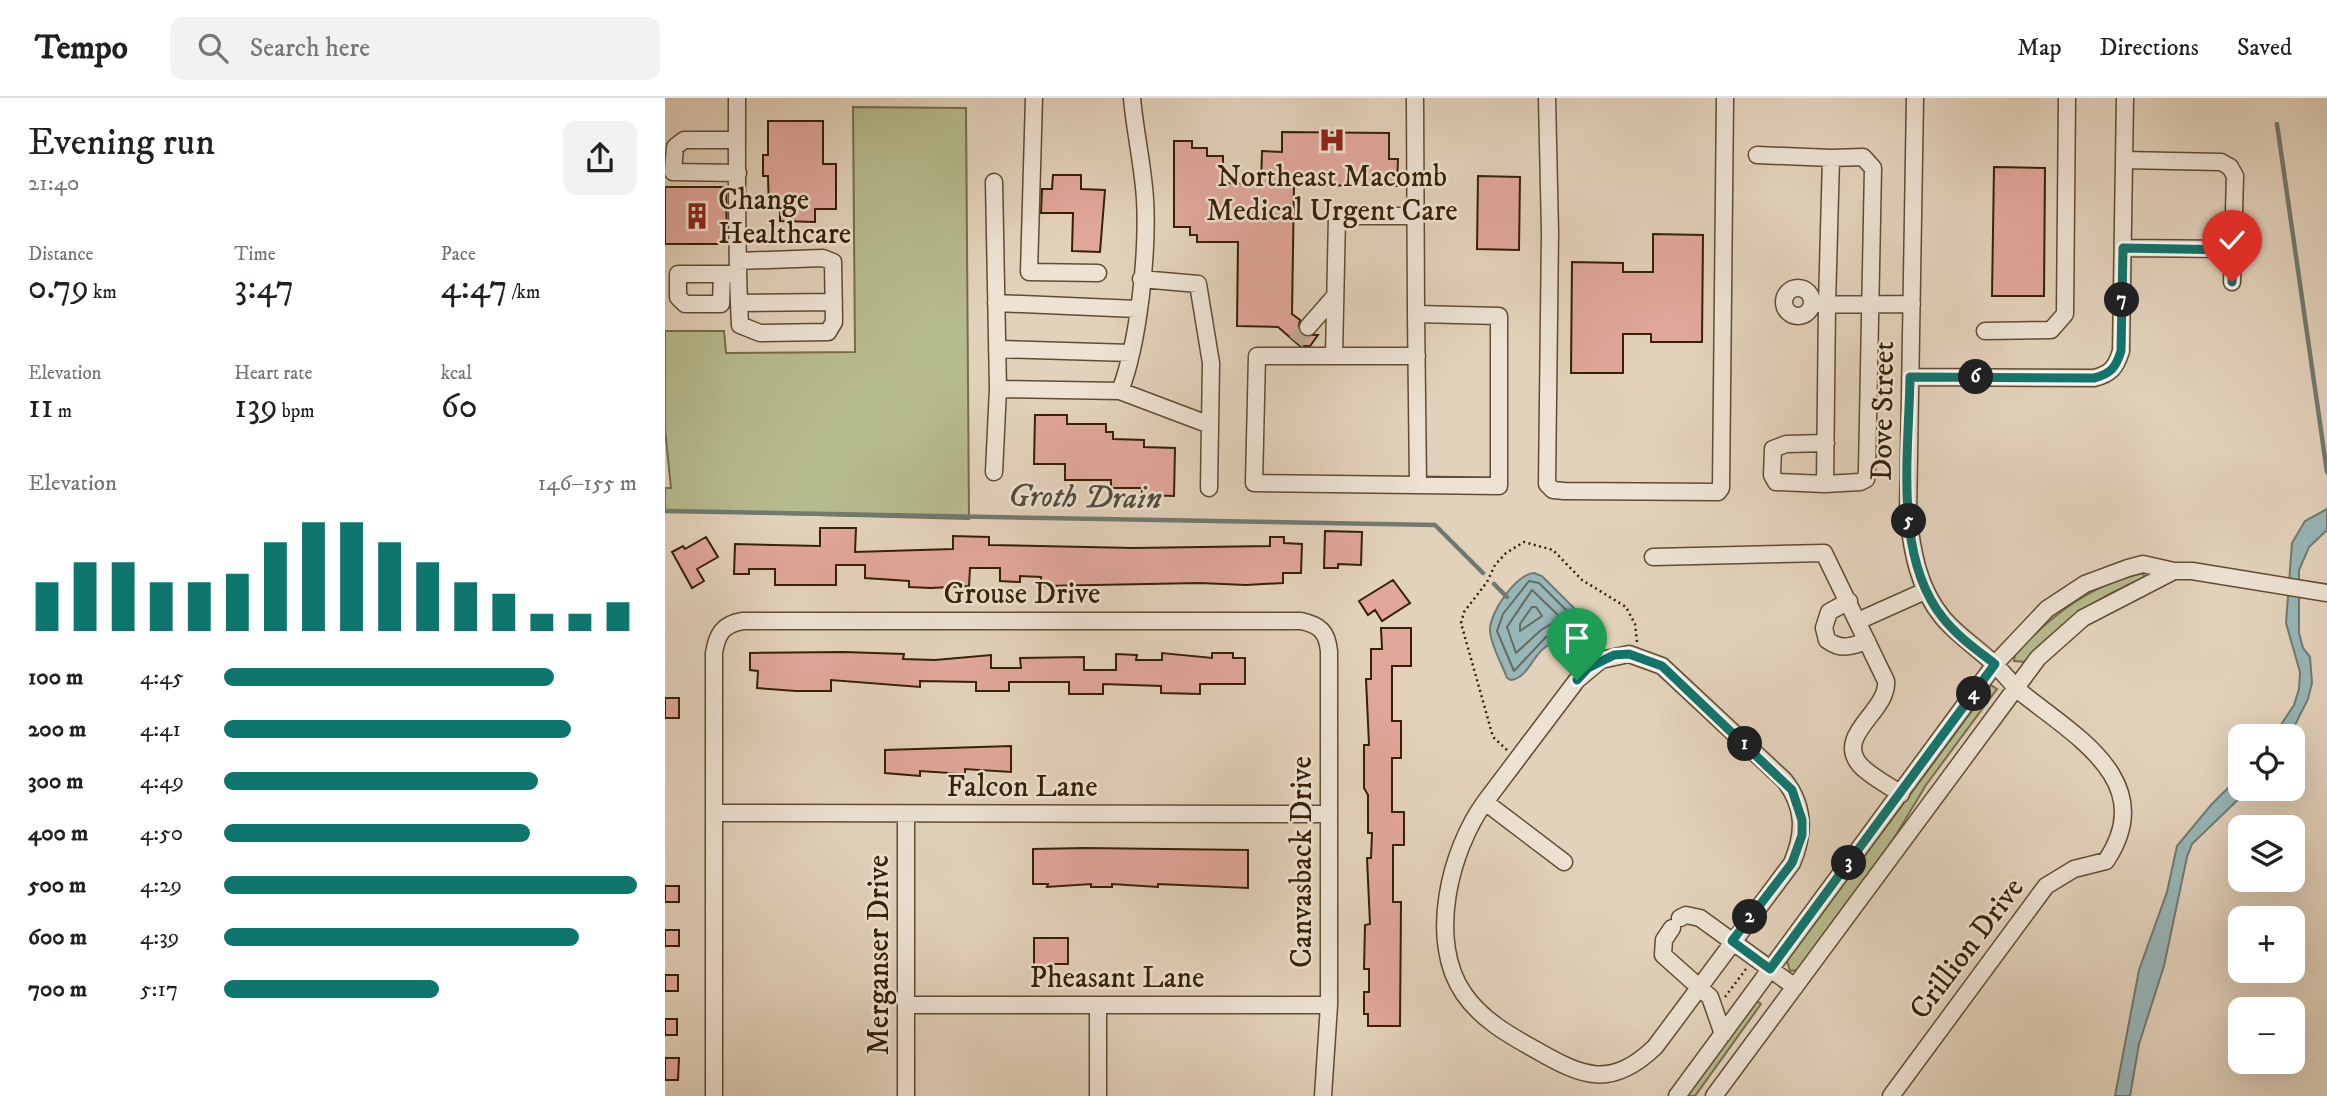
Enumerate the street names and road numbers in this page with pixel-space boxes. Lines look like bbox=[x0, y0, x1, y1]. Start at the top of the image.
street label: Dove Street bbox=[1864, 341, 1903, 481]
street label: Grouse Drive bbox=[944, 576, 1100, 613]
street label: Canvasback Drive bbox=[1284, 756, 1321, 968]
street label: Falcon Lane bbox=[946, 769, 1098, 806]
street label: Merganser Drive bbox=[861, 855, 898, 1055]
street label: Crillion Drive bbox=[1902, 871, 2033, 1027]
street label: Pheasant Lane bbox=[1030, 960, 1204, 997]

